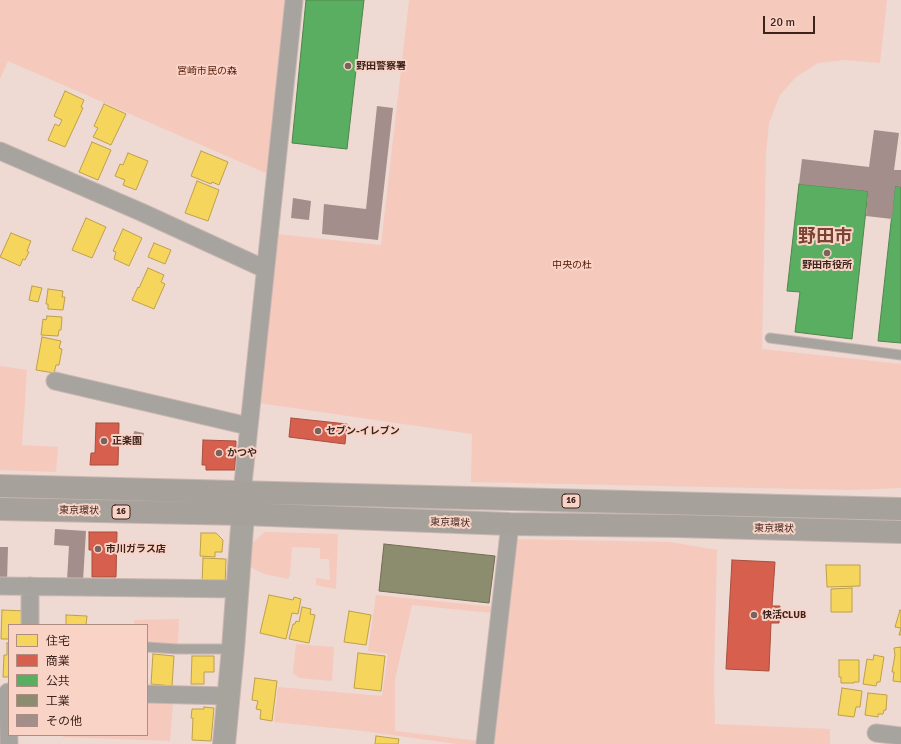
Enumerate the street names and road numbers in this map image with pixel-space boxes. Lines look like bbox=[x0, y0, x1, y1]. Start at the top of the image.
road number: 16 bbox=[562, 494, 580, 508]
street label: 東京環状 bbox=[59, 505, 99, 517]
road number: 16 bbox=[112, 505, 130, 519]
street label: 東京環状 bbox=[430, 516, 470, 530]
street label: 東京環状 bbox=[754, 523, 794, 535]

